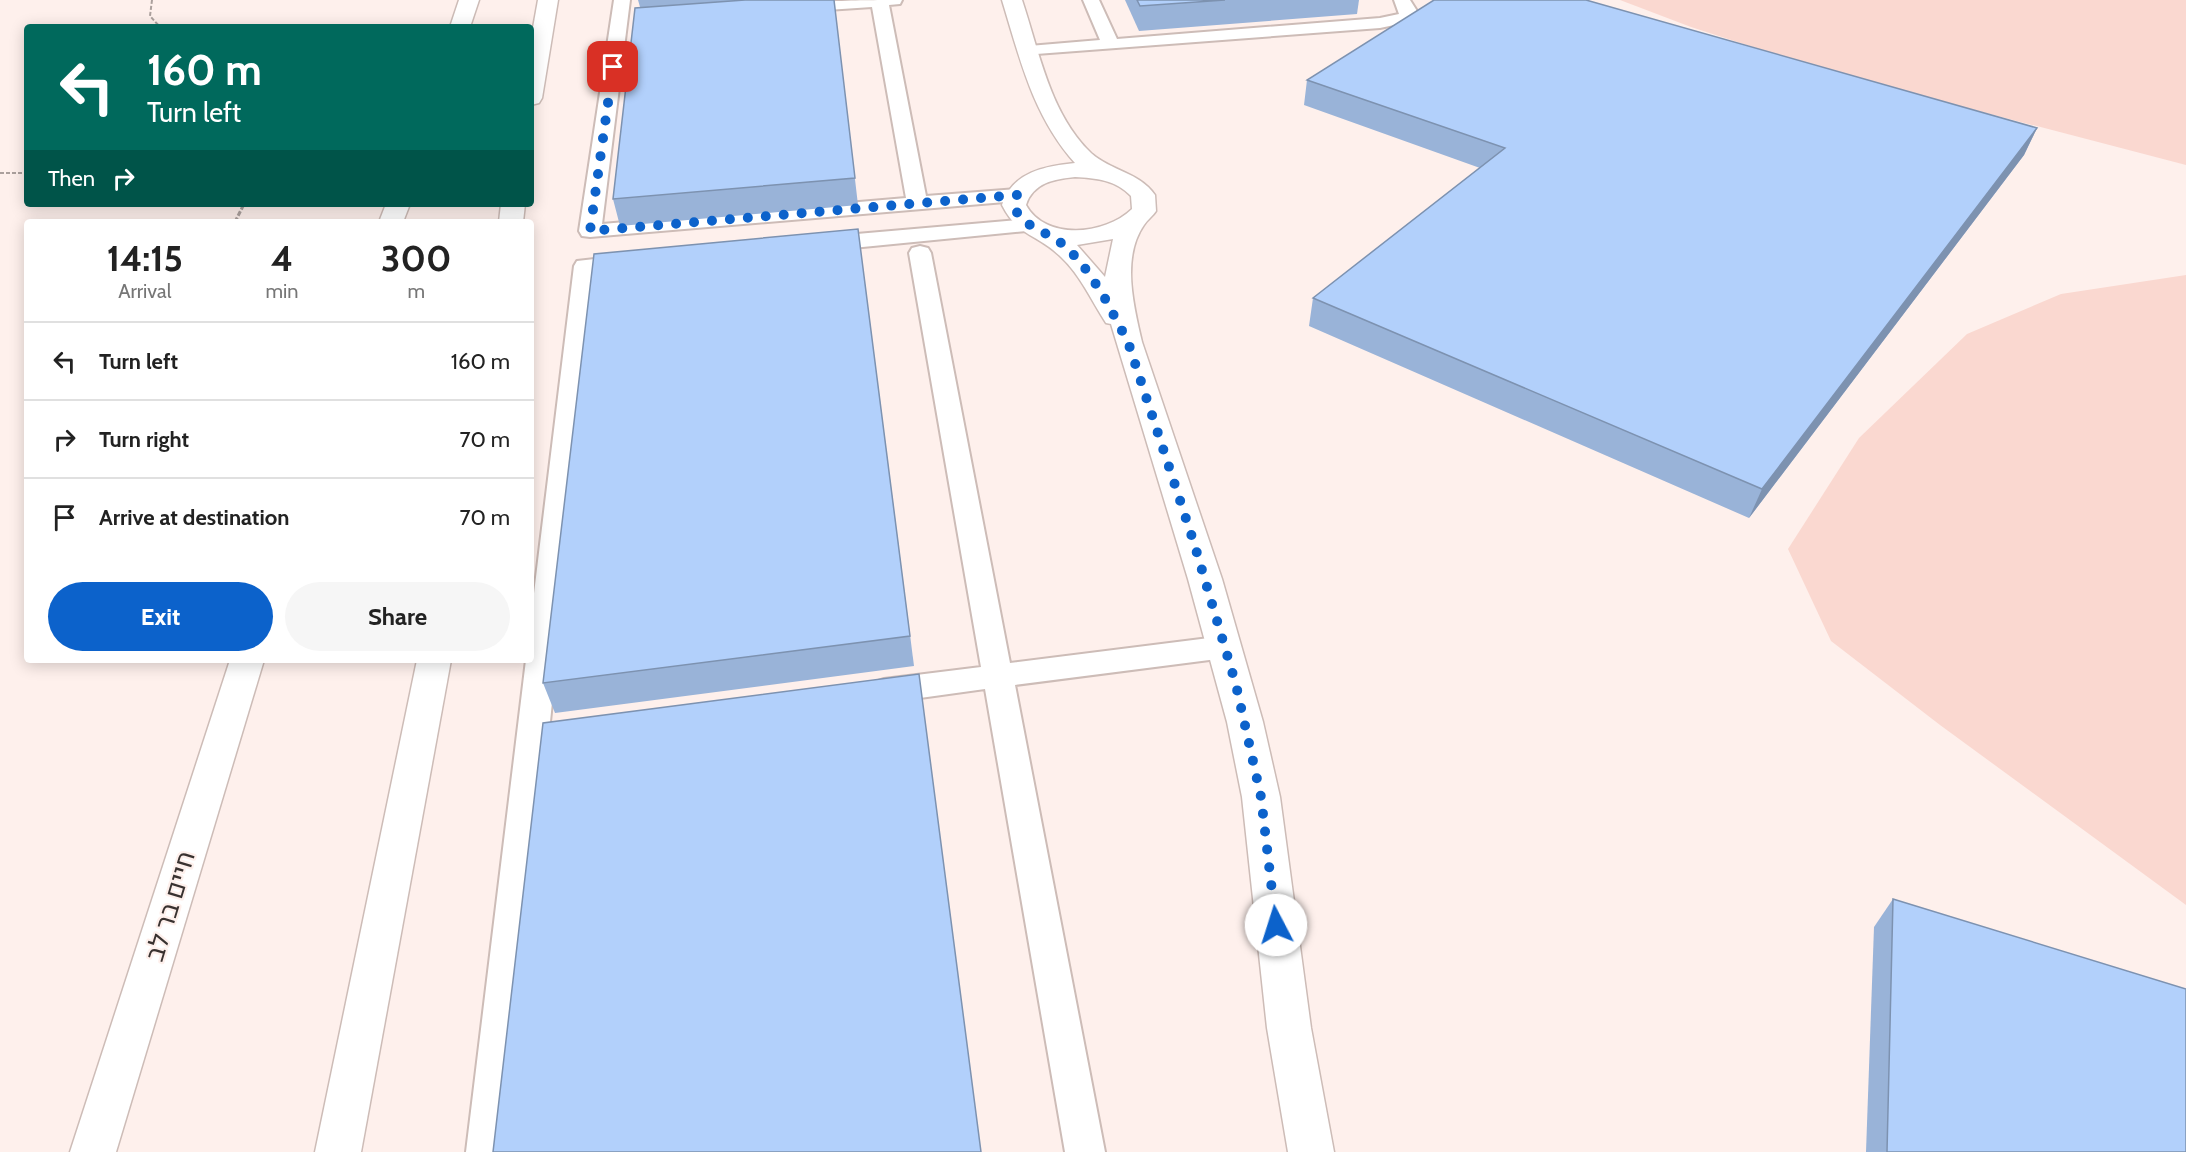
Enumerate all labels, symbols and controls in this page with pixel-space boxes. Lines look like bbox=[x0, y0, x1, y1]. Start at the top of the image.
pin bbox=[587, 41, 638, 92]
text: 160 m bbox=[147, 44, 262, 96]
icon: left bbox=[48, 48, 126, 126]
icon: arrive bbox=[596, 50, 629, 83]
text: Turn left bbox=[147, 96, 241, 129]
icon: right bbox=[107, 162, 140, 195]
text: Then bbox=[48, 165, 95, 192]
text: 14:15 bbox=[107, 236, 183, 280]
text: 4 bbox=[271, 236, 293, 280]
text: 300 bbox=[381, 236, 451, 280]
text: Arrival bbox=[118, 279, 171, 303]
text: min bbox=[266, 279, 298, 303]
text: m bbox=[407, 279, 425, 303]
icon: left bbox=[48, 345, 81, 378]
text: Turn left bbox=[99, 348, 178, 375]
text: 160 m bbox=[451, 348, 510, 375]
icon: right bbox=[48, 423, 81, 456]
text: Turn right bbox=[99, 426, 189, 453]
text: 70 m bbox=[460, 426, 510, 453]
icon: arrive bbox=[48, 501, 81, 534]
text: Arrive at destination bbox=[99, 504, 289, 531]
text: 70 m bbox=[460, 504, 510, 531]
button: Exit bbox=[48, 582, 273, 651]
button: Share bbox=[285, 582, 510, 651]
street label: חיים בר לב bbox=[138, 847, 202, 965]
position arrow bbox=[1244, 893, 1308, 957]

